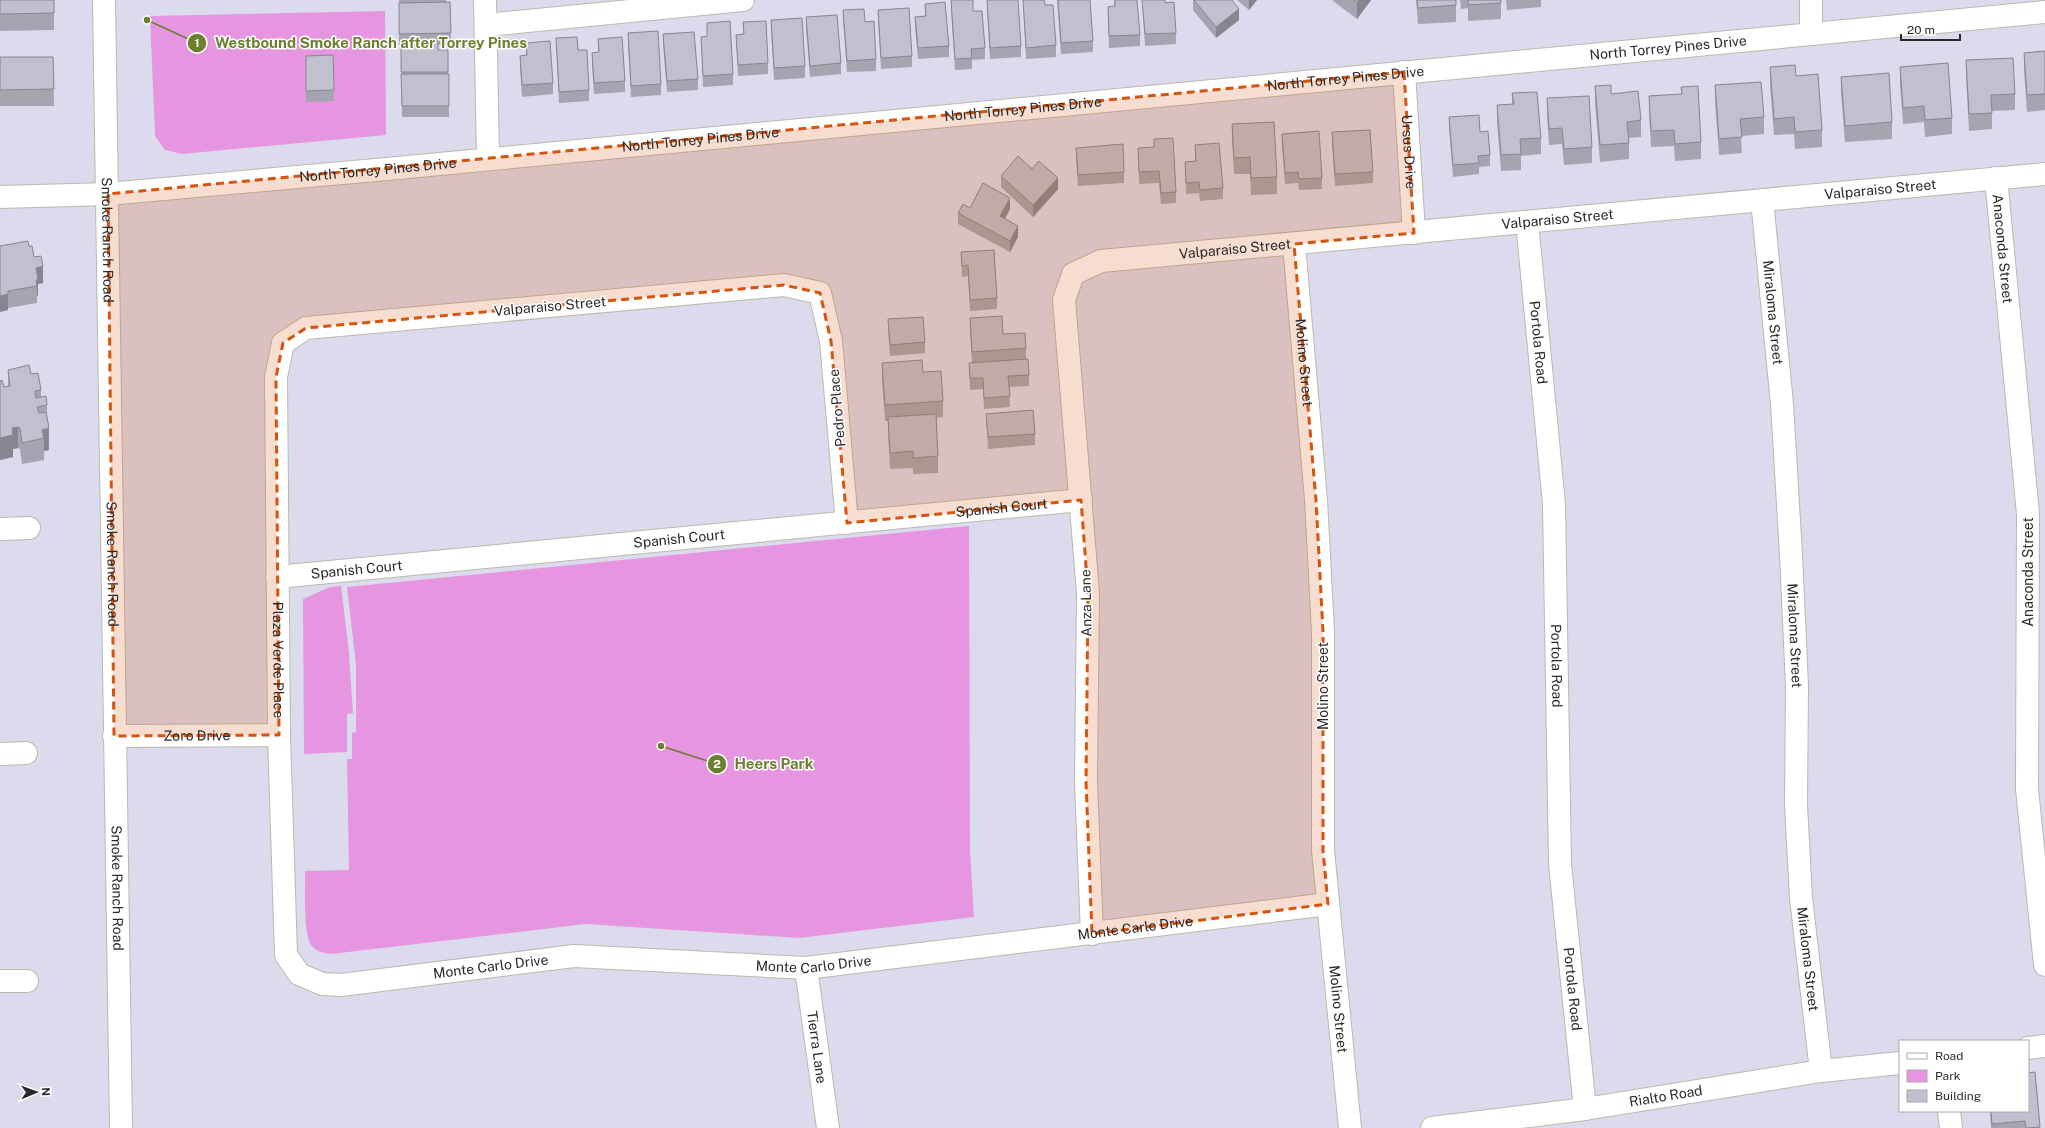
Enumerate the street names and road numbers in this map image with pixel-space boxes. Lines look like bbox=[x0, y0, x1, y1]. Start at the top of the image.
street label: North Torrey Pines Drive bbox=[1589, 32, 1748, 63]
street label: North Torrey Pines Drive bbox=[1266, 63, 1425, 94]
street label: North Torrey Pines Drive bbox=[944, 93, 1102, 124]
street label: Ursus Drive bbox=[1399, 114, 1419, 190]
street label: North Torrey Pines Drive bbox=[621, 124, 780, 155]
street label: North Torrey Pines Drive bbox=[299, 154, 457, 185]
street label: Valparaiso Street bbox=[1823, 176, 1937, 202]
street label: Smoke Ranch Road bbox=[99, 177, 117, 303]
street label: Anaconda Street bbox=[1990, 193, 2016, 304]
street label: Valparaiso Street bbox=[1501, 206, 1614, 232]
street label: Valparaiso Street bbox=[1178, 236, 1292, 262]
street label: Miraloma Street bbox=[1760, 259, 1786, 365]
street label: Valparaiso Street bbox=[493, 293, 607, 319]
street label: Portola Road bbox=[1527, 300, 1550, 385]
street label: Molino Street bbox=[1292, 318, 1316, 407]
street label: Pedro Place bbox=[826, 368, 848, 448]
street label: Spanish Court bbox=[955, 495, 1048, 520]
street label: Smoke Ranch Road bbox=[104, 501, 121, 627]
street label: Anaconda Street bbox=[2020, 517, 2036, 627]
street label: Spanish Court bbox=[633, 526, 726, 551]
street label: Spanish Court bbox=[310, 557, 403, 582]
street label: Anza Lane bbox=[1077, 569, 1095, 637]
street label: Miraloma Street bbox=[1784, 583, 1805, 688]
street label: Plaza Verde Place bbox=[270, 602, 287, 718]
street label: Portola Road bbox=[1548, 624, 1565, 708]
street label: Molino Street bbox=[1315, 642, 1331, 730]
street label: Zoro Drive bbox=[164, 727, 230, 744]
street label: Smoke Ranch Road bbox=[108, 825, 126, 951]
street label: Miraloma Street bbox=[1794, 906, 1822, 1012]
street label: Monte Carlo Drive bbox=[1077, 913, 1194, 943]
street label: Portola Road bbox=[1561, 947, 1585, 1031]
street label: Monte Carlo Drive bbox=[432, 951, 549, 981]
street label: Monte Carlo Drive bbox=[755, 952, 872, 976]
street label: Molino Street bbox=[1326, 964, 1351, 1054]
street label: Tierra Lane bbox=[804, 1010, 830, 1085]
street label: Rialto Road bbox=[1628, 1082, 1704, 1110]

